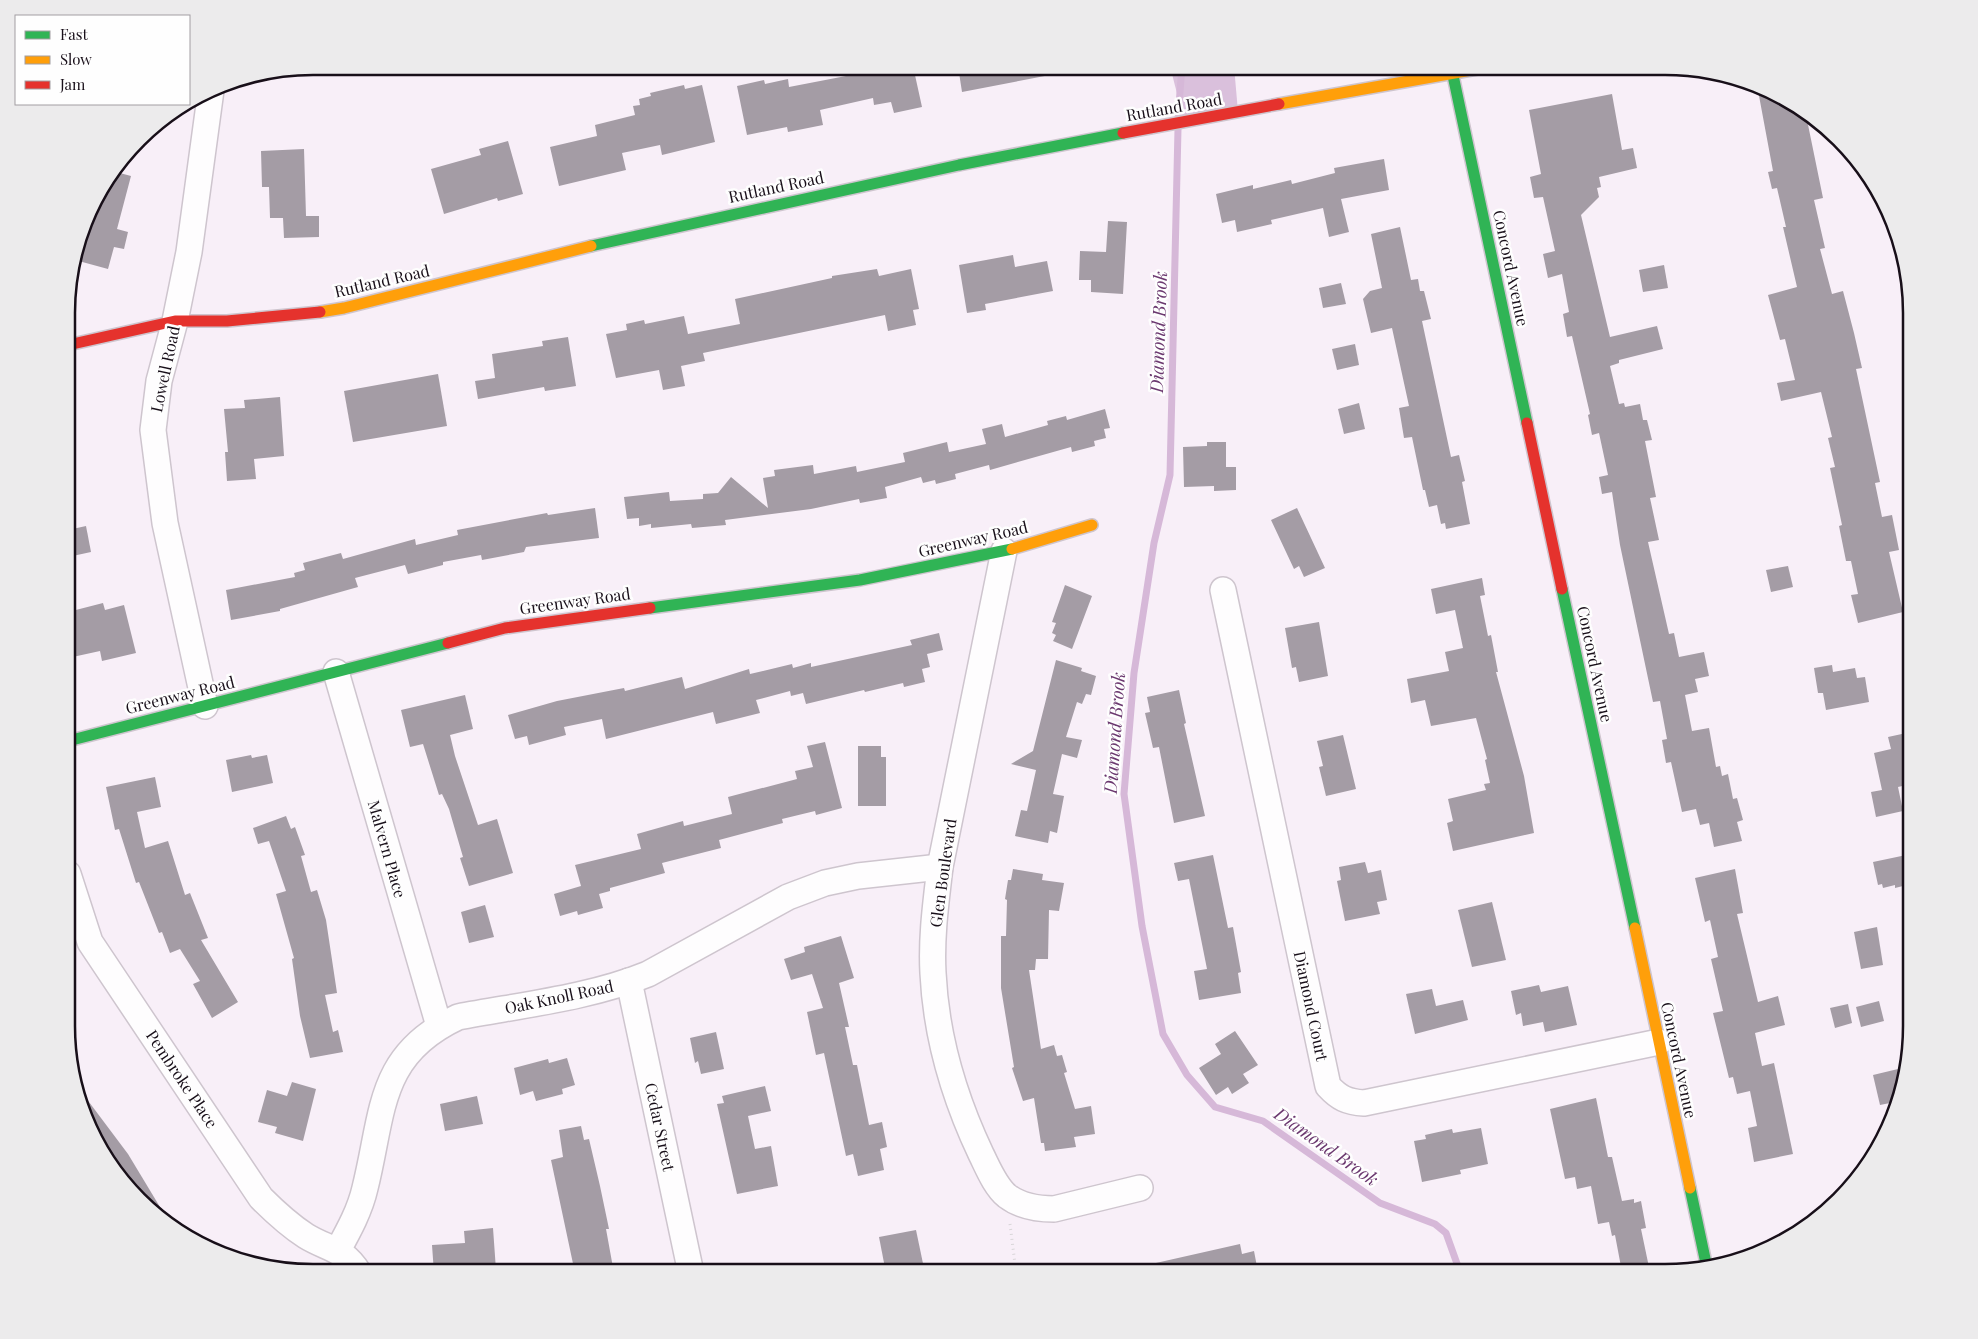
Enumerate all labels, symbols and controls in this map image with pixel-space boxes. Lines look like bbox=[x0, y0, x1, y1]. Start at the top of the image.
legend bbox=[15, 15, 190, 105]
text: Fast bbox=[60, 24, 89, 44]
text: Slow bbox=[60, 49, 92, 69]
text: Jam bbox=[59, 74, 86, 94]
street label: Rutland Road bbox=[1124, 88, 1224, 125]
street label: Rutland Road bbox=[726, 166, 826, 207]
street label: Concord Avenue bbox=[1489, 208, 1534, 328]
street label: Rutland Road bbox=[332, 259, 432, 302]
water label: Diamond Brook bbox=[1144, 271, 1172, 394]
street label: Lowell Road bbox=[145, 324, 184, 414]
street label: Greenway Road bbox=[916, 516, 1030, 561]
street label: Greenway Road bbox=[518, 582, 632, 619]
street label: Concord Avenue bbox=[1573, 604, 1618, 724]
street label: Greenway Road bbox=[123, 671, 237, 718]
water label: Diamond Brook bbox=[1098, 671, 1130, 795]
street label: Malvern Place bbox=[364, 798, 411, 900]
street label: Glen Boulevard bbox=[924, 817, 961, 929]
street label: Diamond Court bbox=[1290, 949, 1333, 1063]
street label: Oak Knoll Road bbox=[503, 975, 615, 1018]
street label: Concord Avenue bbox=[1657, 1000, 1702, 1120]
street label: Pembroke Place bbox=[142, 1026, 223, 1132]
street label: Cedar Street bbox=[641, 1081, 680, 1173]
water label: Diamond Brook bbox=[1269, 1101, 1383, 1191]

